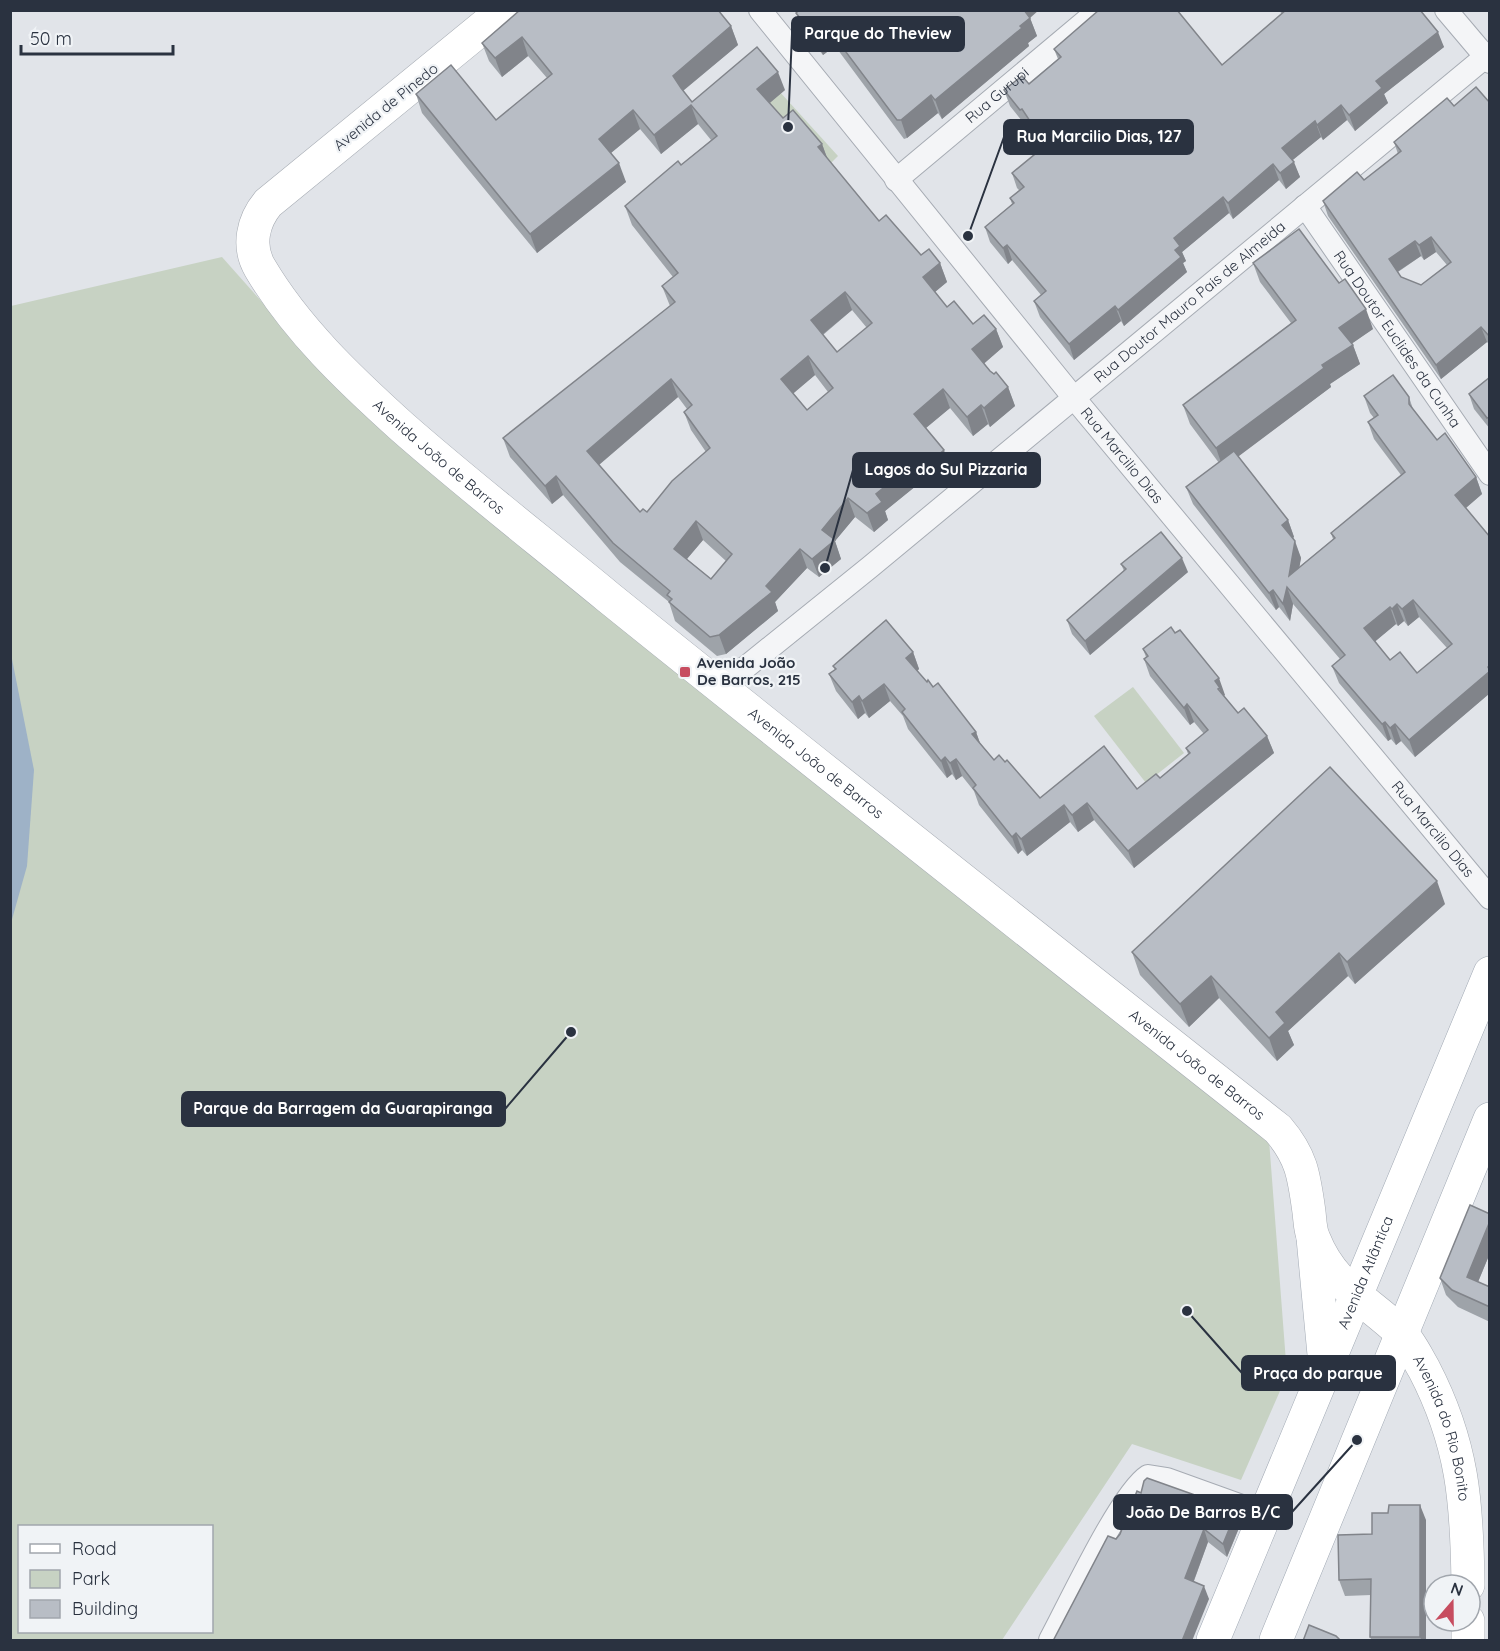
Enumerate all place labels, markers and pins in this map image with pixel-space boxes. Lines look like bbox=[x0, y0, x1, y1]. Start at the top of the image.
callout: Parque do Theview bbox=[792, 17, 964, 51]
callout: Rua Marcilio Dias, 127 bbox=[1004, 120, 1193, 154]
callout: Lagos do Sul Pizzaria bbox=[853, 453, 1040, 487]
place label: Avenida João De Barros, 215 bbox=[697, 653, 801, 689]
marker: Avenida João De Barros, 215 bbox=[678, 665, 692, 679]
callout: Parque da Barragem da Guarapiranga bbox=[182, 1092, 505, 1126]
callout: Praça do parque bbox=[1242, 1356, 1395, 1390]
callout: João De Barros B/C bbox=[1114, 1495, 1292, 1529]

